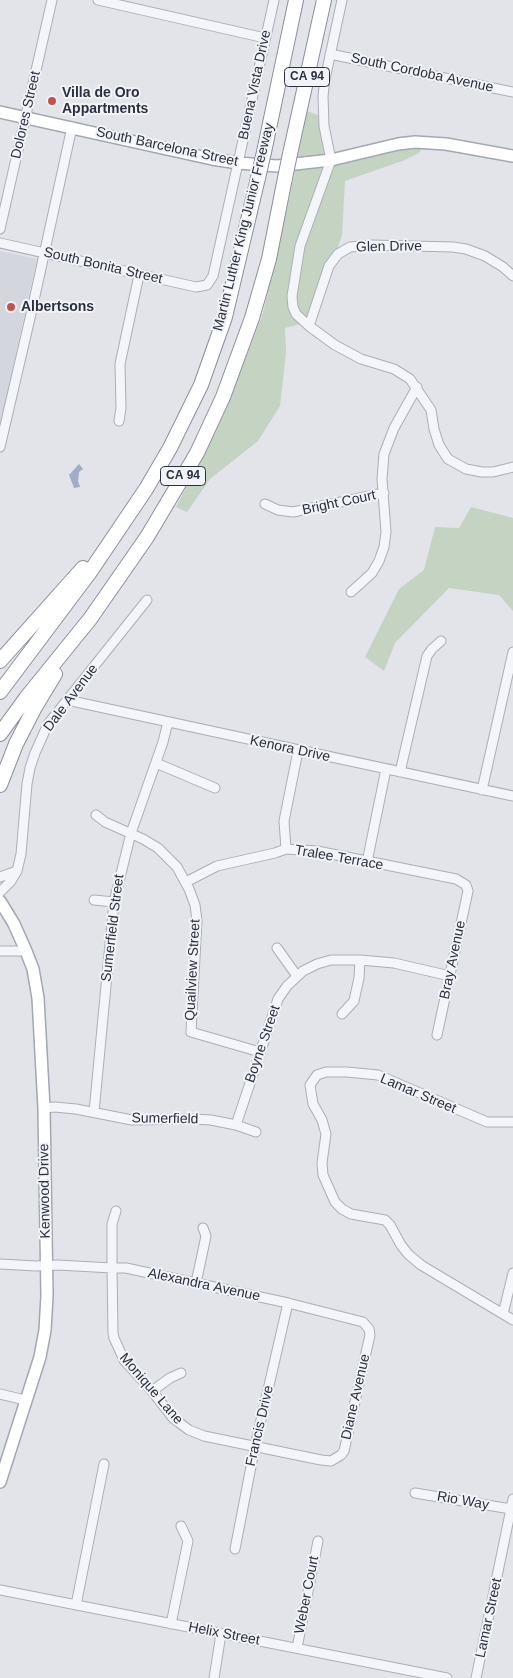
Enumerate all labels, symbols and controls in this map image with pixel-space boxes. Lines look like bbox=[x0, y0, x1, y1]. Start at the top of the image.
street label: Buena Vista Drive bbox=[235, 29, 275, 141]
street label: South Cordoba Avenue bbox=[349, 50, 495, 96]
road number: CA 94 bbox=[284, 68, 330, 86]
street label: Dolores Street bbox=[8, 70, 44, 160]
place label: Villa de Oro Appartments bbox=[62, 85, 148, 118]
marker: Villa de Oro Appartments bbox=[46, 95, 58, 107]
street label: Martin Luther King Junior Freeway bbox=[210, 121, 278, 333]
street label: South Barcelona Street bbox=[94, 124, 240, 170]
street label: Glen Drive bbox=[356, 238, 422, 256]
street label: South Bonita Street bbox=[42, 244, 164, 288]
place label: Albertsons bbox=[21, 299, 94, 315]
marker: Albertsons bbox=[5, 301, 17, 313]
road number: CA 94 bbox=[160, 466, 206, 486]
street label: Bright Court bbox=[301, 487, 377, 519]
street label: Dale Avenue bbox=[40, 661, 102, 735]
street label: Kenora Drive bbox=[248, 732, 332, 766]
street label: Tralee Terrace bbox=[293, 842, 385, 874]
street label: Sumerfield Street bbox=[98, 873, 128, 983]
street label: Quailview Street bbox=[182, 919, 204, 1021]
street label: Bray Avenue bbox=[436, 919, 470, 1001]
street label: Boyne Street bbox=[242, 1003, 284, 1085]
street label: Lamar Street bbox=[377, 1070, 459, 1118]
street label: Sumerfield bbox=[131, 1110, 199, 1128]
street label: Kenwood Drive bbox=[36, 1143, 54, 1239]
street label: Alexandra Avenue bbox=[146, 1265, 262, 1305]
street label: Monique Lane bbox=[116, 1350, 186, 1428]
street label: Diane Avenue bbox=[338, 1352, 374, 1442]
street label: Francis Drive bbox=[243, 1384, 277, 1468]
street label: Rio Way bbox=[436, 1488, 490, 1514]
street label: Weber Court bbox=[291, 1555, 323, 1635]
street label: Lamar Street bbox=[472, 1577, 506, 1659]
street label: Helix Street bbox=[187, 1619, 261, 1649]

